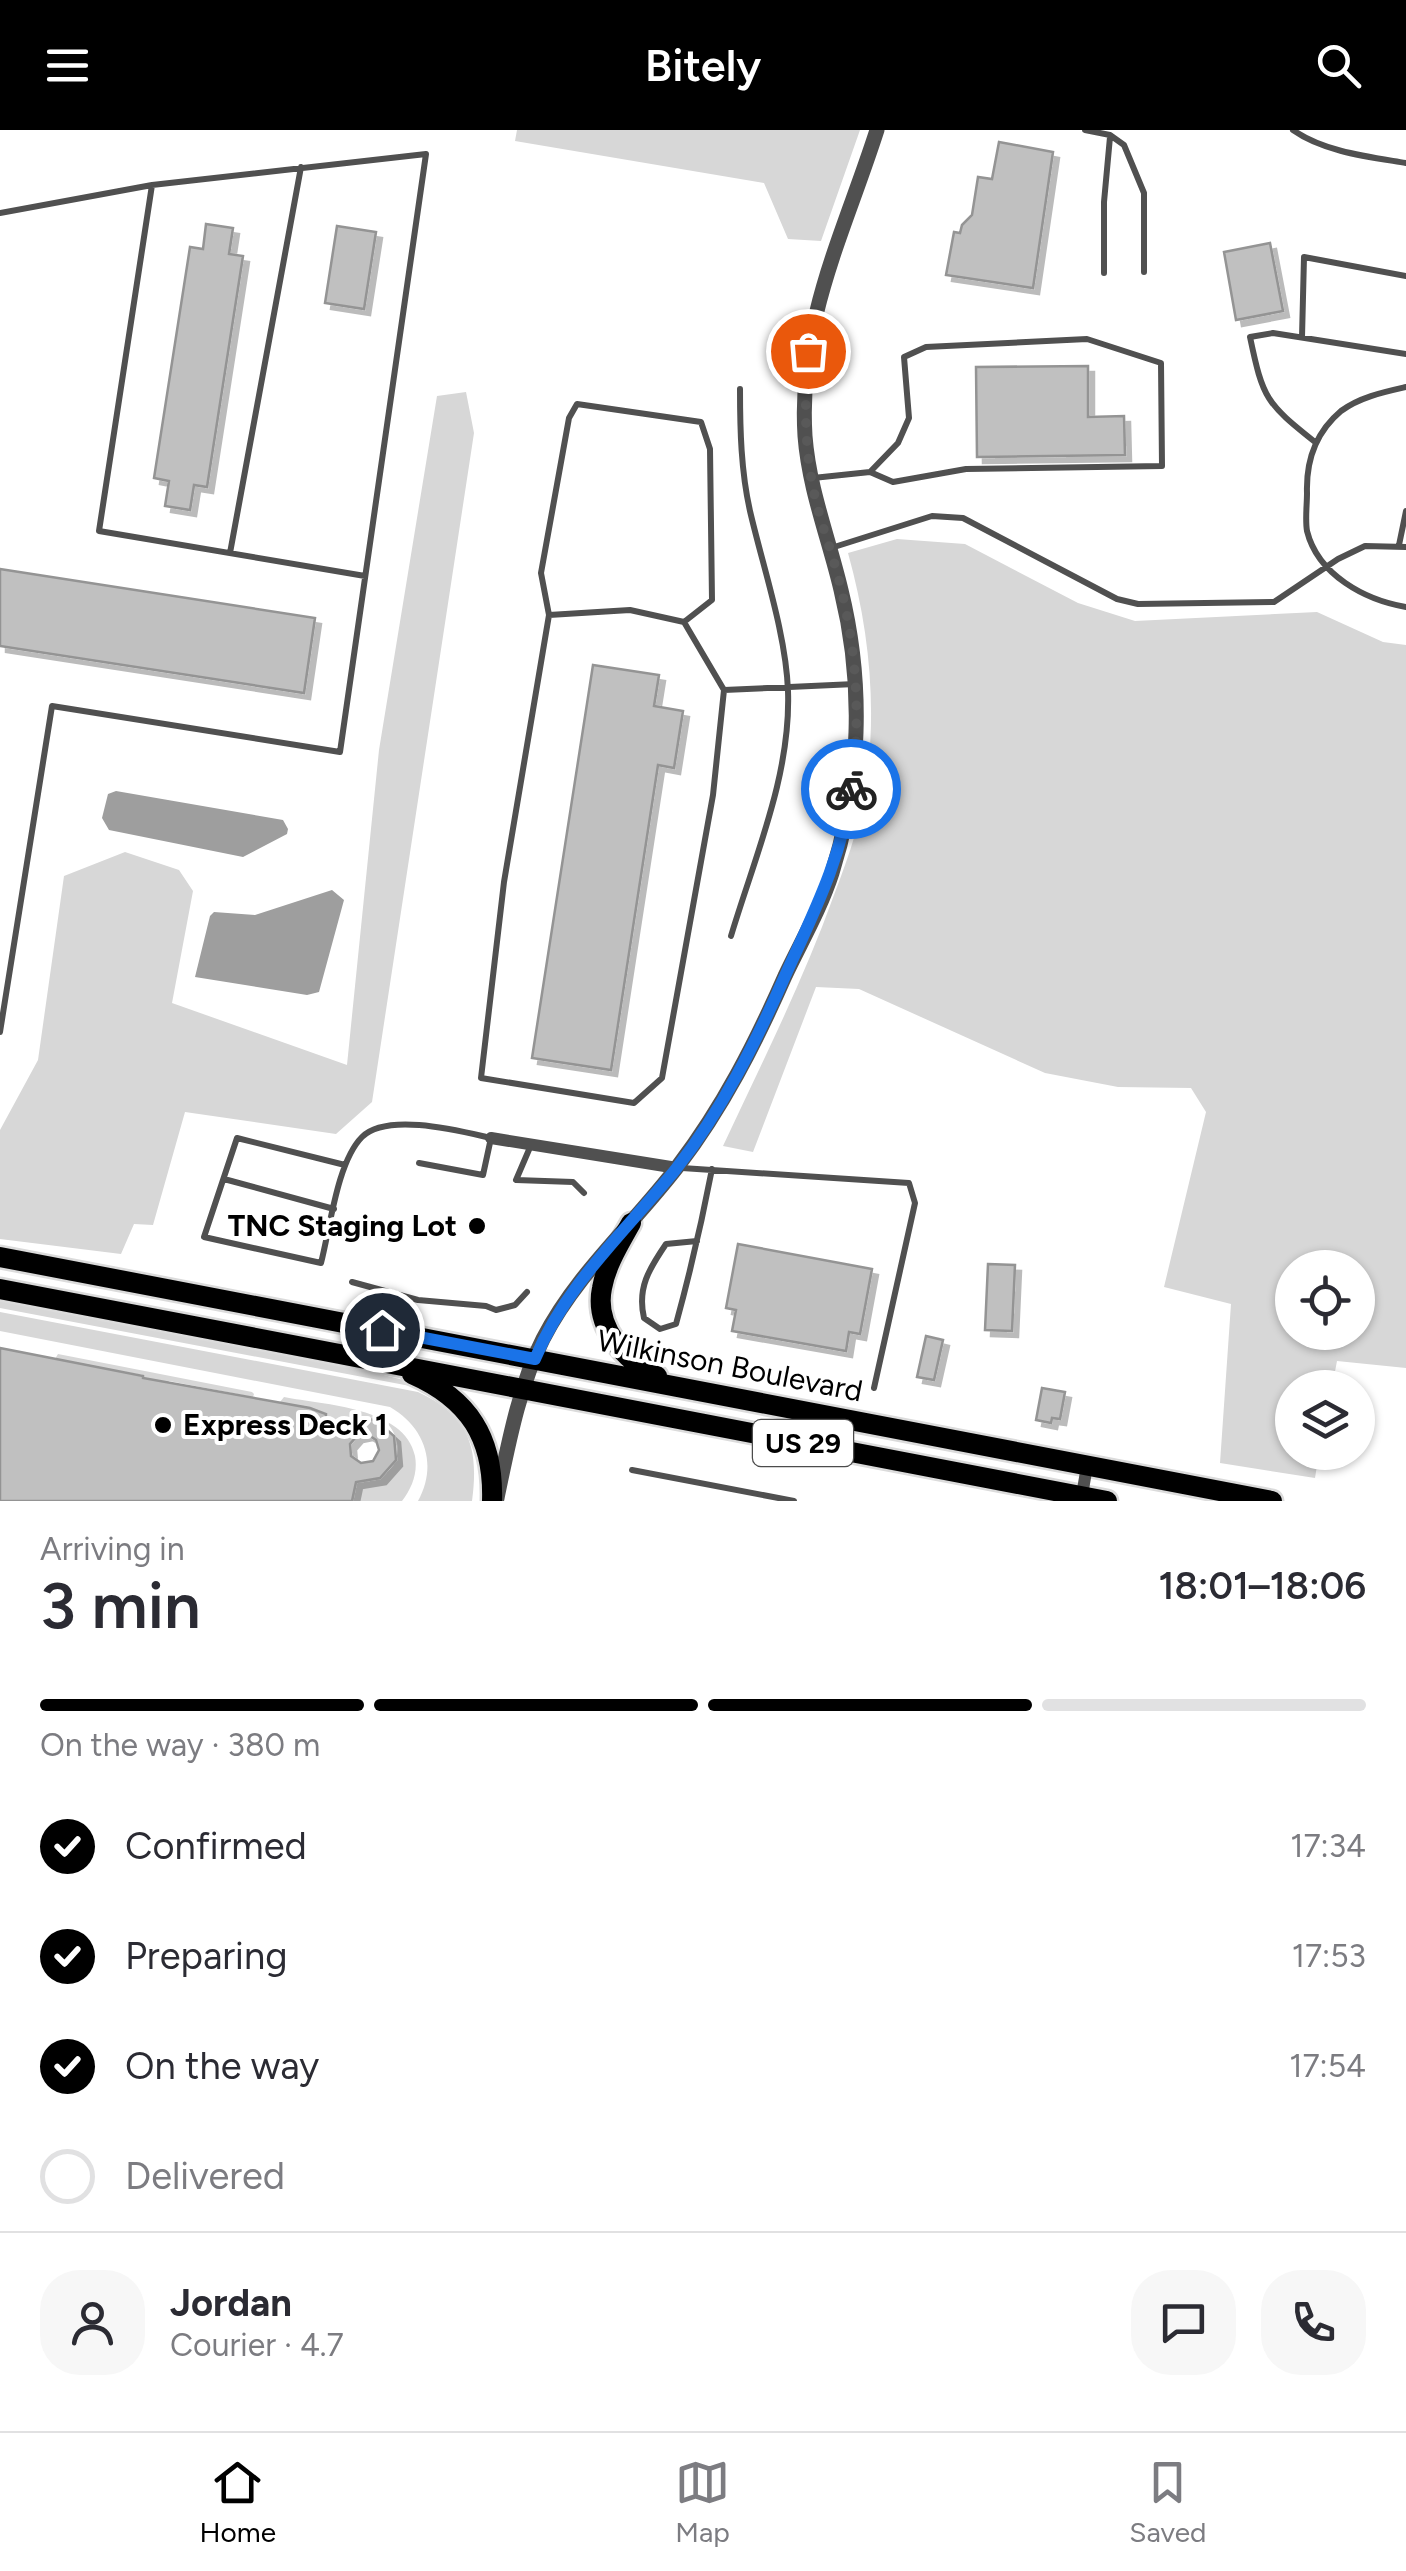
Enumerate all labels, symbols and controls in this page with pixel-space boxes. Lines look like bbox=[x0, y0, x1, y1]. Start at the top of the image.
icon: menu bbox=[40, 38, 95, 93]
text: Bitely bbox=[645, 38, 761, 92]
icon: search bbox=[1311, 38, 1366, 93]
pin bbox=[766, 309, 851, 394]
icon: bag bbox=[781, 324, 836, 379]
courier bbox=[801, 739, 901, 839]
icon: bike bbox=[824, 762, 879, 817]
place label: TNC Staging Lot bbox=[228, 1207, 457, 1244]
marker: TNC Staging Lot bbox=[466, 1215, 488, 1237]
map controls bbox=[1275, 1250, 1375, 1470]
button: locate bbox=[1275, 1250, 1375, 1350]
pin bbox=[340, 1288, 425, 1373]
icon: home bbox=[355, 1303, 410, 1358]
street label: Wilkinson Boulevard bbox=[594, 1322, 866, 1409]
button: layers bbox=[1275, 1370, 1375, 1470]
place label: Express Deck 1 bbox=[183, 1406, 388, 1443]
marker: Express Deck 1 bbox=[152, 1414, 174, 1436]
road number: US 29 bbox=[753, 1420, 853, 1466]
text: Arriving in bbox=[40, 1530, 185, 1568]
text: 18:01–18:06 bbox=[1158, 1563, 1366, 1609]
text: 3 min bbox=[40, 1566, 201, 1644]
text: On the way · 380 m bbox=[40, 1726, 320, 1764]
icon: check bbox=[40, 1819, 95, 1874]
text: Confirmed bbox=[125, 1823, 307, 1869]
text: 17:34 bbox=[1290, 1827, 1366, 1865]
icon: check bbox=[40, 1929, 95, 1984]
text: Preparing bbox=[125, 1933, 287, 1979]
text: 17:53 bbox=[1292, 1937, 1366, 1975]
icon: check bbox=[40, 2039, 95, 2094]
text: On the way bbox=[125, 2043, 319, 2089]
text: 17:54 bbox=[1289, 2047, 1366, 2085]
text: Delivered bbox=[125, 2153, 285, 2199]
button: person bbox=[40, 2270, 145, 2375]
button: chat bbox=[1131, 2270, 1236, 2375]
button: phone bbox=[1261, 2270, 1366, 2375]
text: Jordan bbox=[170, 2280, 292, 2326]
text: Courier · 4.7 bbox=[170, 2326, 344, 2364]
tab: Home bbox=[200, 2455, 276, 2549]
tab: Map bbox=[675, 2455, 730, 2549]
tab: Saved bbox=[1129, 2455, 1206, 2549]

